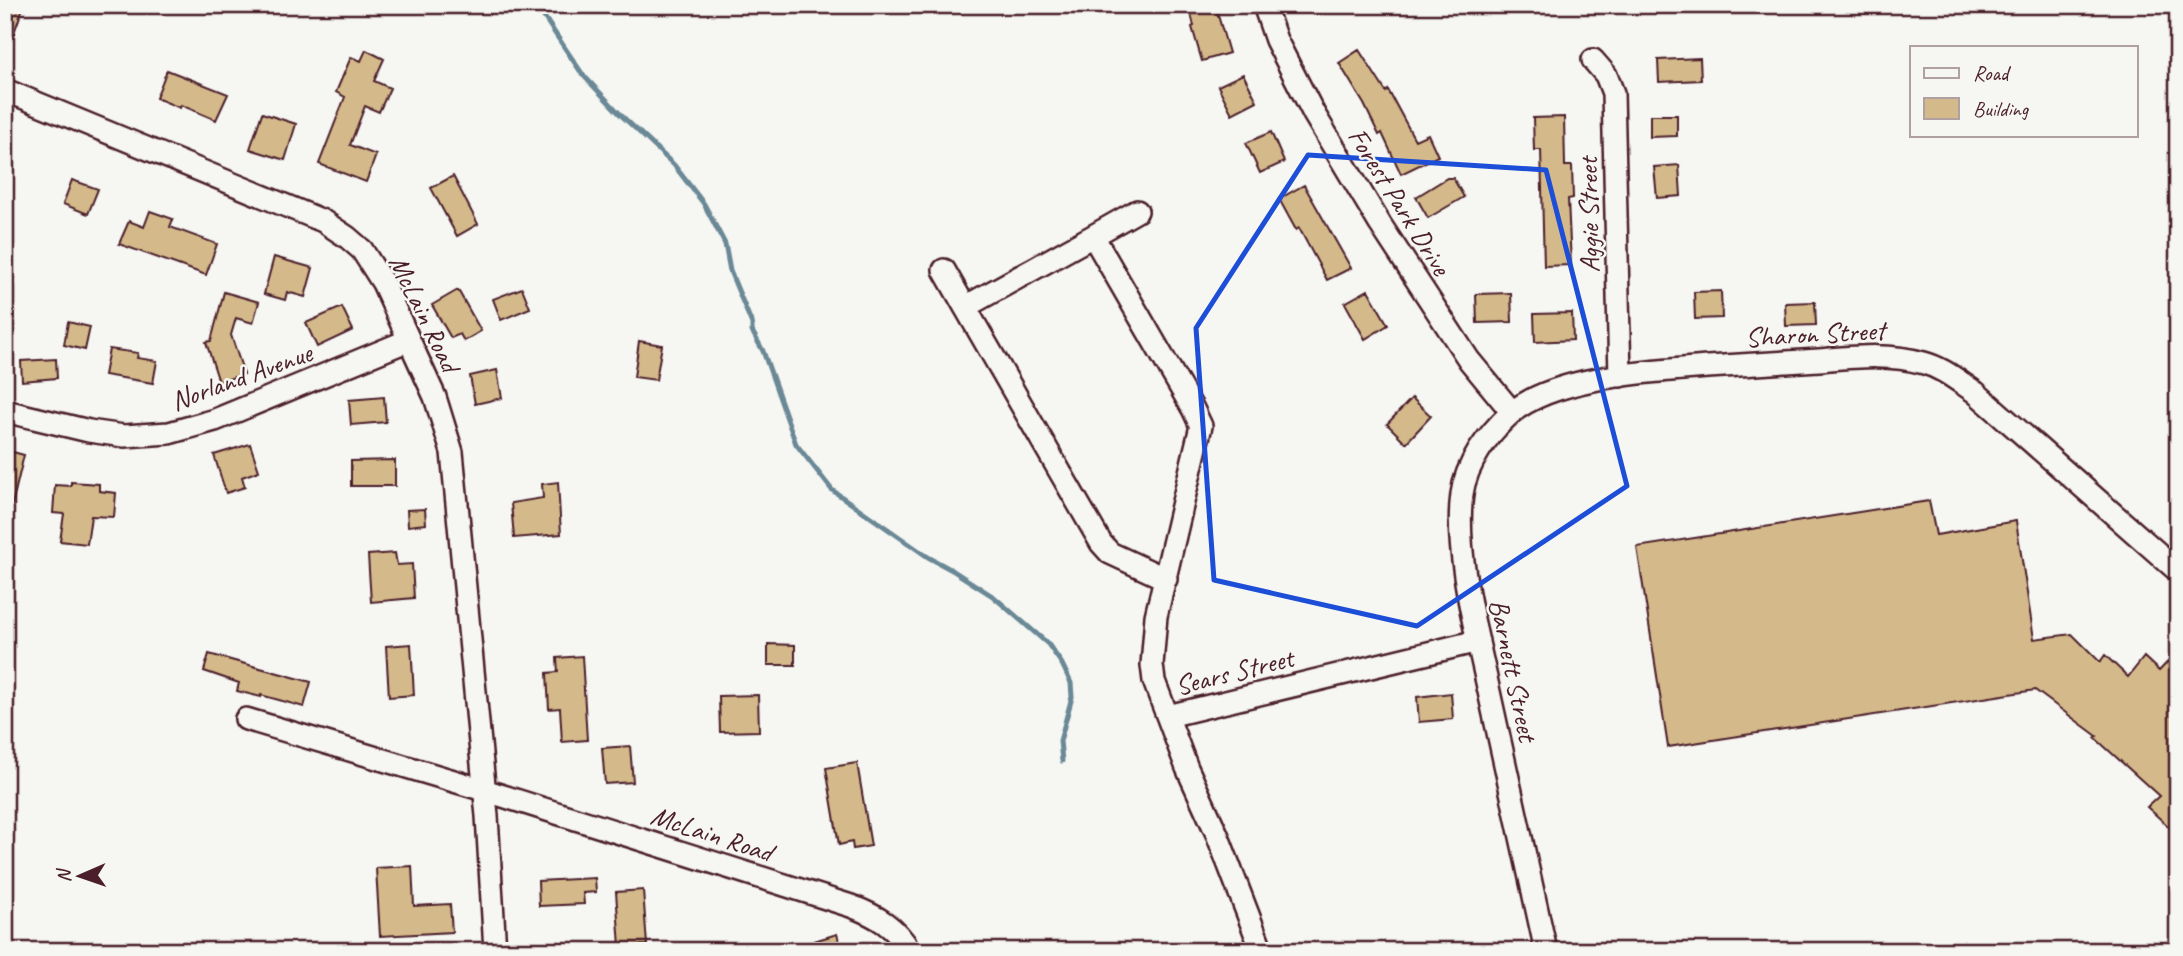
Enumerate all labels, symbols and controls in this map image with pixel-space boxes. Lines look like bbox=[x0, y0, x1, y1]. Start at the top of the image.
legend bbox=[1910, 46, 2138, 136]
text: Road bbox=[1973, 60, 2012, 86]
text: Building bbox=[1973, 96, 2030, 122]
street label: Forest Park Drive bbox=[1340, 121, 1460, 283]
street label: Aggie Street bbox=[1570, 154, 1607, 273]
street label: McLain Road bbox=[381, 249, 470, 381]
street label: Sharon Street bbox=[1744, 312, 1889, 355]
street label: Norland Avenue bbox=[166, 334, 318, 418]
street label: Barnett Street bbox=[1481, 596, 1546, 747]
street label: Sears Street bbox=[1172, 639, 1299, 703]
street label: McLain Road bbox=[647, 797, 781, 871]
north arrow bbox=[46, 841, 116, 911]
text: N bbox=[52, 867, 76, 883]

